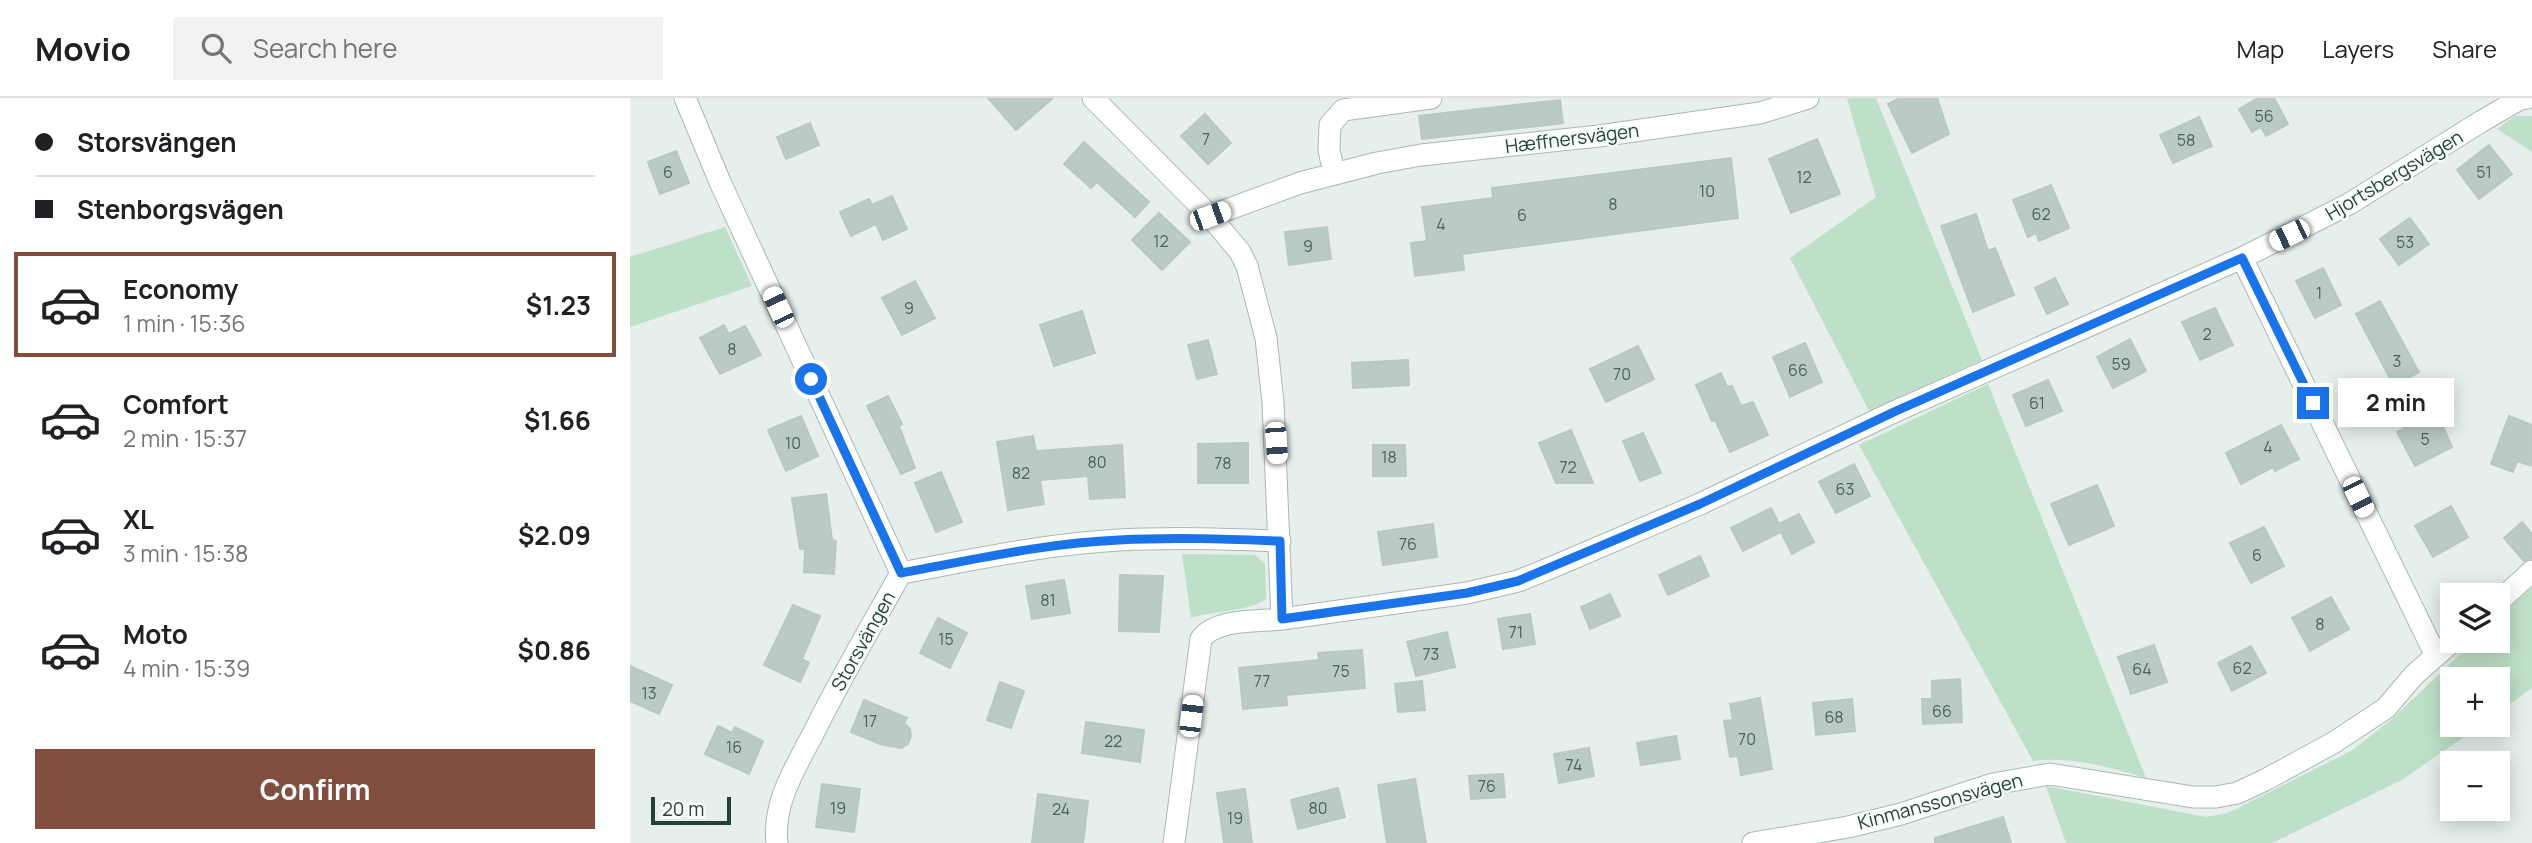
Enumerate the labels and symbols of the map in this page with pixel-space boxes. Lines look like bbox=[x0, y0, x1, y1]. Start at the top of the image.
house number: 56 bbox=[2254, 105, 2274, 127]
street label: Hæffnersvägen bbox=[1503, 117, 1641, 159]
street label: Hjortsbergsvägen bbox=[2320, 124, 2468, 226]
house number: 7 bbox=[1202, 128, 1210, 150]
house number: 58 bbox=[2177, 129, 2195, 151]
house number: 6 bbox=[663, 161, 673, 183]
house number: 51 bbox=[2476, 161, 2492, 183]
house number: 12 bbox=[1796, 166, 1812, 188]
house number: 10 bbox=[1699, 180, 1715, 202]
house number: 8 bbox=[1608, 193, 1618, 215]
car bbox=[1187, 199, 1234, 233]
house number: 62 bbox=[2031, 203, 2051, 225]
house number: 6 bbox=[1517, 204, 1527, 226]
house number: 4 bbox=[1436, 213, 1446, 235]
car bbox=[2266, 216, 2313, 254]
house number: 12 bbox=[1153, 230, 1169, 252]
house number: 53 bbox=[2396, 231, 2414, 253]
house number: 9 bbox=[1303, 235, 1313, 257]
house number: 1 bbox=[2316, 282, 2322, 304]
car bbox=[760, 284, 797, 330]
house number: 9 bbox=[904, 297, 914, 319]
house number: 2 bbox=[2202, 323, 2212, 345]
house number: 8 bbox=[727, 338, 737, 360]
house number: 3 bbox=[2393, 350, 2401, 372]
house number: 59 bbox=[2111, 353, 2131, 375]
house number: 66 bbox=[1788, 359, 1808, 381]
route start bbox=[795, 363, 827, 395]
house number: 70 bbox=[1613, 363, 1631, 385]
callout: 2 min bbox=[2338, 378, 2453, 428]
route end bbox=[2297, 387, 2329, 419]
house number: 61 bbox=[2029, 392, 2045, 414]
car bbox=[1265, 421, 1288, 465]
house number: 5 bbox=[2420, 428, 2430, 450]
house number: 10 bbox=[785, 432, 801, 454]
house number: 4 bbox=[2263, 436, 2273, 458]
house number: 18 bbox=[1381, 446, 1397, 468]
house number: 80 bbox=[1087, 451, 1107, 473]
house number: 78 bbox=[1214, 452, 1232, 474]
house number: 72 bbox=[1559, 456, 1577, 478]
house number: 82 bbox=[1012, 462, 1030, 484]
car bbox=[2340, 474, 2377, 520]
house number: 63 bbox=[1836, 478, 1854, 500]
house number: 76 bbox=[1399, 533, 1417, 555]
house number: 6 bbox=[2252, 544, 2262, 566]
street label: Storsvängen bbox=[825, 586, 901, 696]
house number: 81 bbox=[1040, 589, 1056, 611]
house number: 8 bbox=[2315, 613, 2325, 635]
house number: 71 bbox=[1509, 621, 1523, 643]
house number: 15 bbox=[938, 628, 954, 650]
house number: 73 bbox=[1423, 643, 1439, 665]
house number: 62 bbox=[2232, 657, 2252, 679]
house number: 64 bbox=[2132, 658, 2152, 680]
house number: 75 bbox=[1332, 660, 1350, 682]
house number: 77 bbox=[1254, 670, 1270, 692]
house number: 13 bbox=[641, 682, 657, 704]
car bbox=[1179, 694, 1204, 738]
house number: 66 bbox=[1932, 700, 1952, 722]
house number: 68 bbox=[1824, 706, 1844, 728]
house number: 17 bbox=[863, 710, 877, 732]
house number: 70 bbox=[1738, 728, 1756, 750]
house number: 22 bbox=[1104, 730, 1122, 752]
house number: 16 bbox=[726, 736, 742, 758]
house number: 74 bbox=[1566, 754, 1582, 776]
street label: Kinmanssonsvägen bbox=[1855, 766, 2025, 836]
house number: 76 bbox=[1478, 775, 1496, 797]
scale bar bbox=[651, 794, 732, 826]
house number: 19 bbox=[830, 797, 846, 819]
house number: 80 bbox=[1308, 797, 1328, 819]
house number: 24 bbox=[1052, 798, 1070, 820]
house number: 19 bbox=[1227, 807, 1243, 829]

